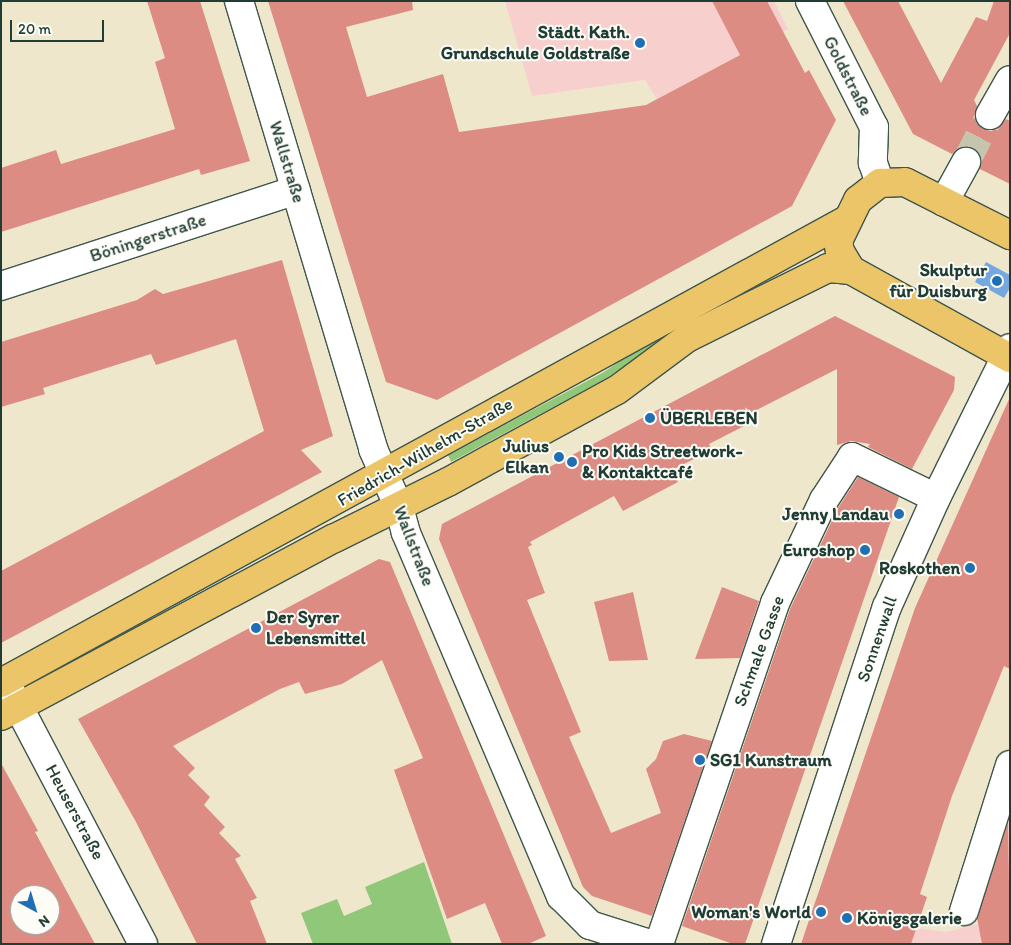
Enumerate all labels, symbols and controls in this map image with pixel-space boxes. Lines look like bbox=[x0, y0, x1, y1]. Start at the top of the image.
scale bar bbox=[12, 10, 106, 42]
text: 20 m bbox=[18, 20, 51, 38]
place label: Städt. Kath. Grundschule Goldstraße bbox=[441, 22, 630, 64]
street label: Goldstraße bbox=[819, 33, 877, 119]
marker: Städt. Kath. Grundschule Goldstraße bbox=[634, 37, 646, 49]
street label: Wallstraße bbox=[264, 118, 310, 206]
street label: Böningerstraße bbox=[87, 209, 209, 267]
place label: Skulptur für Duisburg bbox=[889, 260, 987, 302]
marker: Skulptur für Duisburg bbox=[991, 275, 1003, 287]
street label: Friedrich-Wilhelm-Straße bbox=[333, 393, 517, 511]
place label: ÜBERLEBEN bbox=[660, 407, 758, 429]
marker: ÜBERLEBEN bbox=[644, 412, 656, 424]
place label: Julius Elkan bbox=[503, 436, 549, 478]
place label: Pro Kids Streetwork- & Kontaktcafé bbox=[582, 441, 743, 484]
marker: Julius Elkan bbox=[553, 451, 565, 463]
marker: Pro Kids Streetwork- & Kontaktcafé bbox=[566, 456, 578, 468]
street label: Wallstraße bbox=[389, 503, 439, 589]
place label: Jenny Landau bbox=[782, 503, 889, 525]
marker: Jenny Landau bbox=[893, 508, 905, 520]
place label: Euroshop bbox=[783, 539, 855, 561]
marker: Euroshop bbox=[859, 544, 871, 556]
place label: Roskothen bbox=[879, 557, 960, 579]
marker: Roskothen bbox=[964, 562, 976, 574]
street label: Schmale Gasse bbox=[729, 593, 789, 709]
street label: Sonnenwall bbox=[852, 593, 902, 685]
place label: Der Syrer Lebensmittel bbox=[266, 607, 365, 650]
marker: Der Syrer Lebensmittel bbox=[250, 622, 262, 634]
place label: SG1 Kunstraum bbox=[710, 749, 832, 771]
marker: SG1 Kunstraum bbox=[694, 754, 706, 766]
street label: Heuserstraße bbox=[41, 761, 109, 863]
north arrow bbox=[10, 885, 60, 935]
place label: Woman's World bbox=[692, 901, 811, 923]
marker: Woman's World bbox=[815, 906, 827, 918]
place label: Königsgalerie bbox=[857, 907, 962, 929]
text: N bbox=[35, 912, 53, 931]
marker: Königsgalerie bbox=[841, 912, 853, 924]

